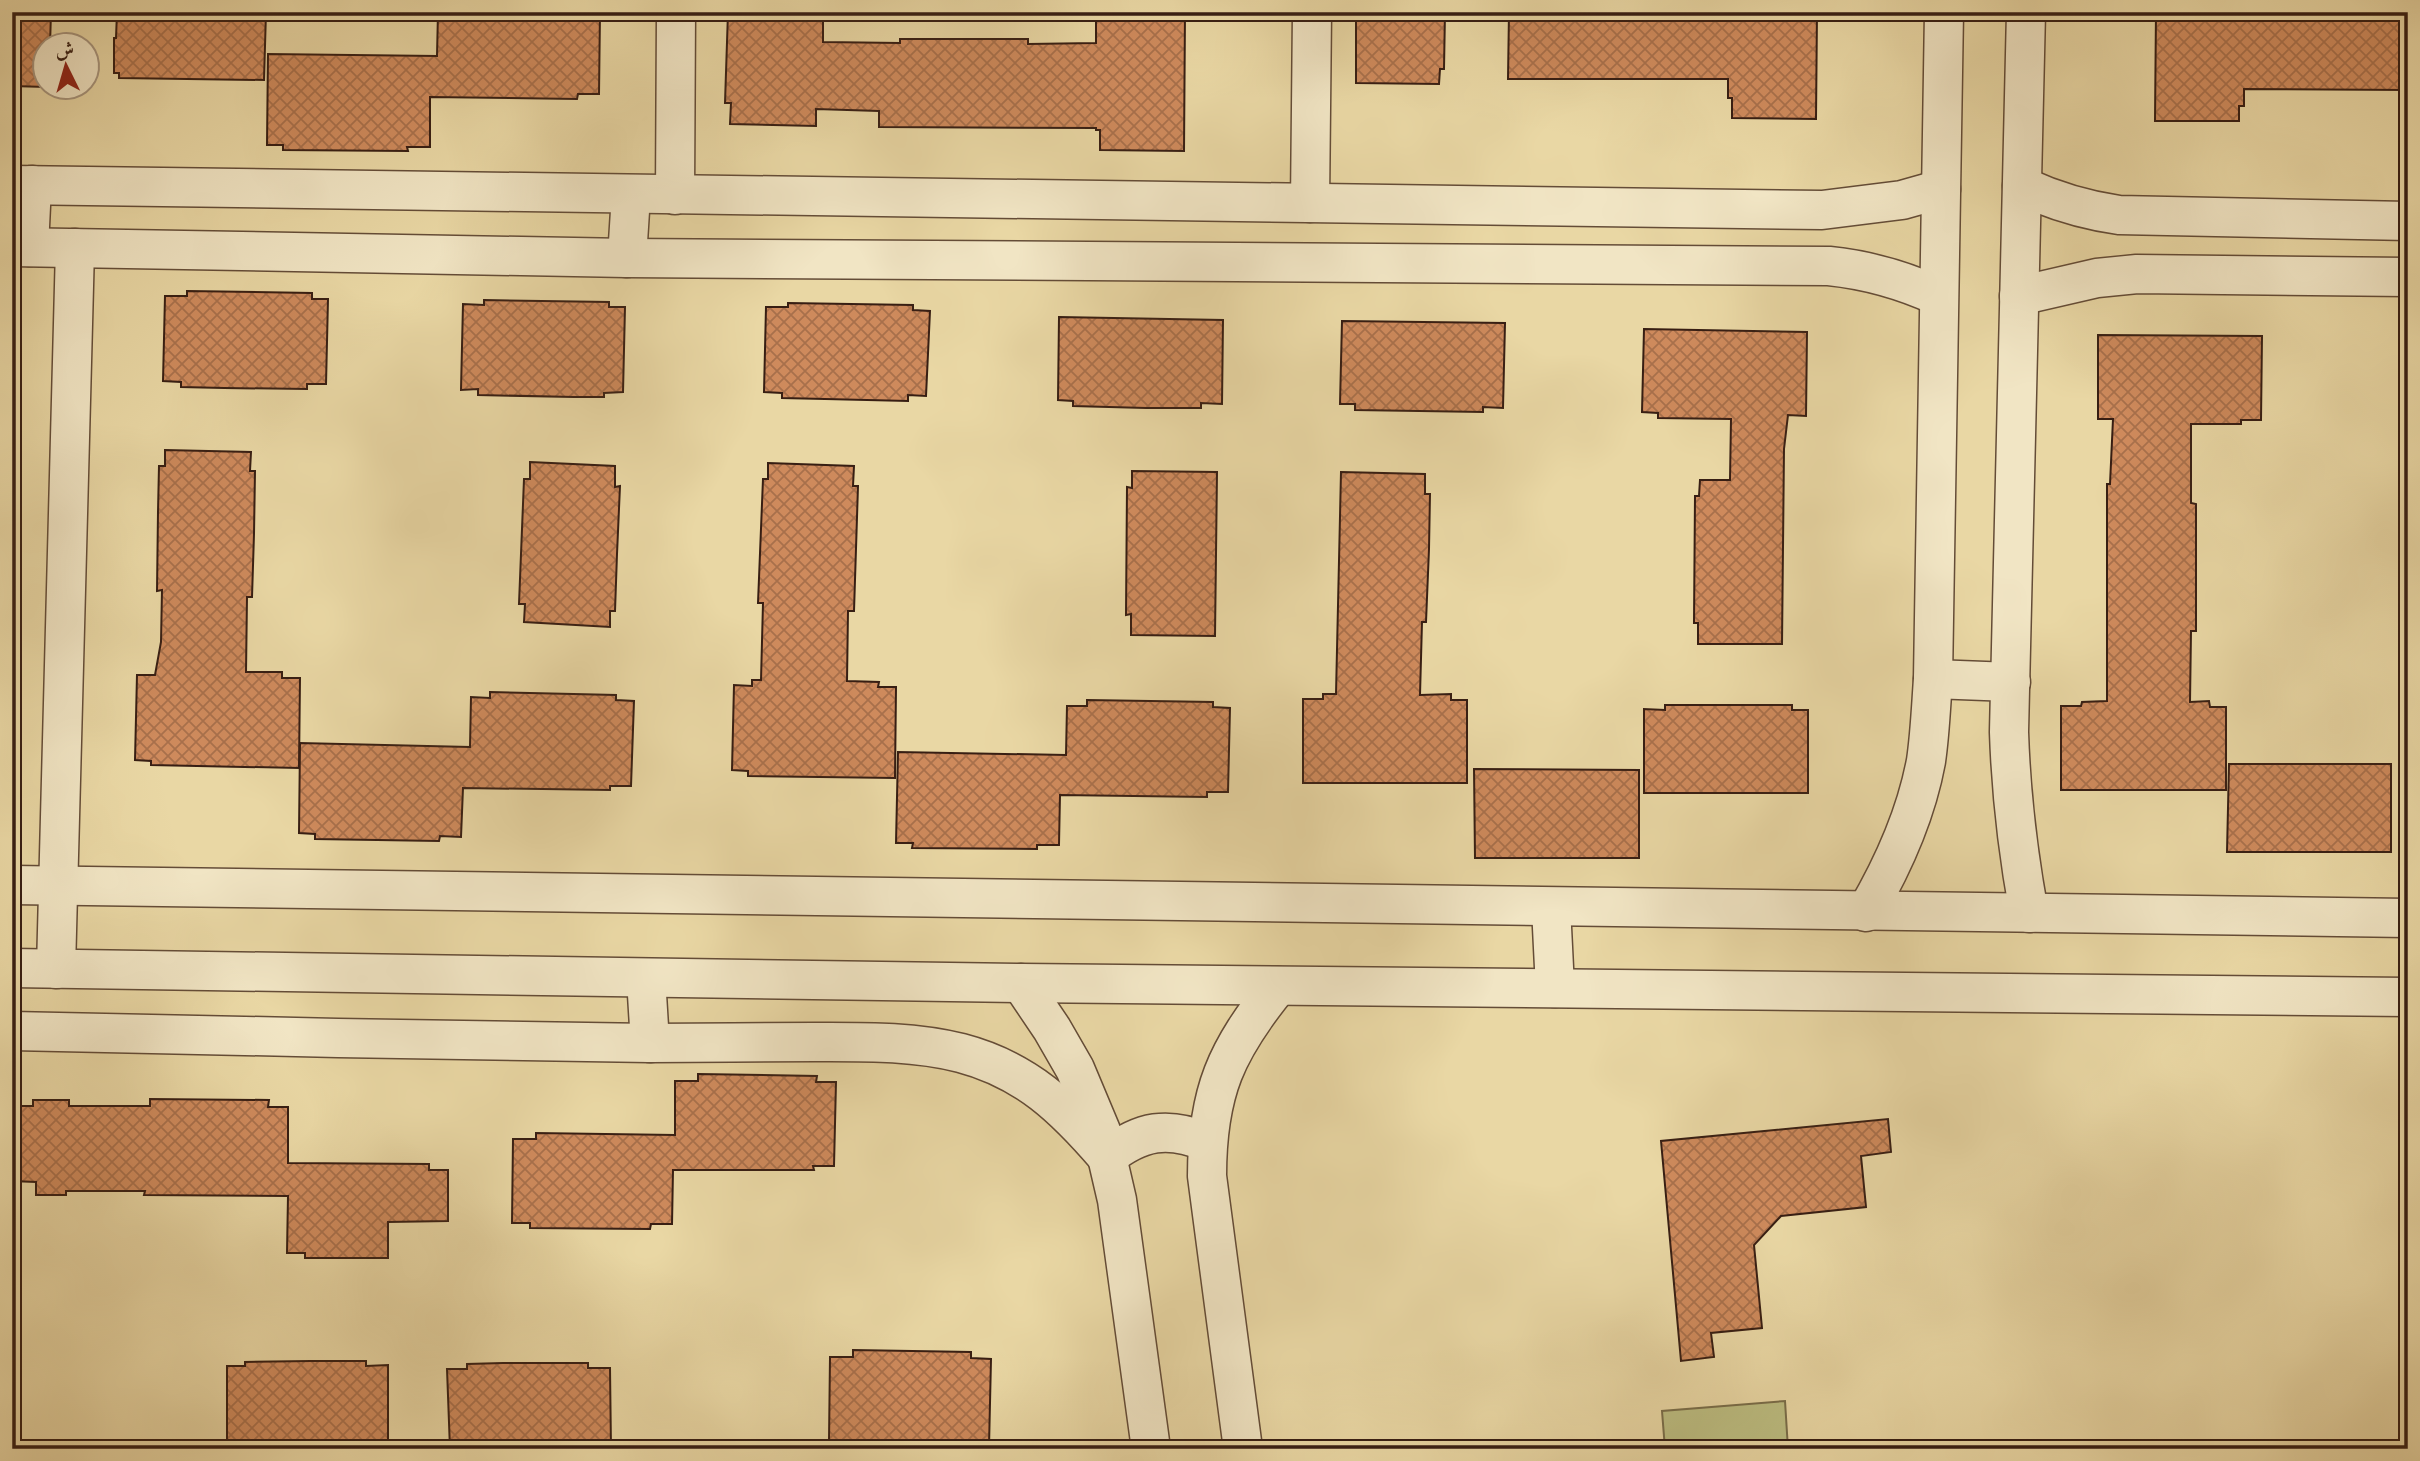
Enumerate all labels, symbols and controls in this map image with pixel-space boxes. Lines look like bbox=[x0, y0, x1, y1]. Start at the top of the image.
north arrow bbox=[32, 32, 102, 102]
text: ش bbox=[54, 36, 75, 64]

